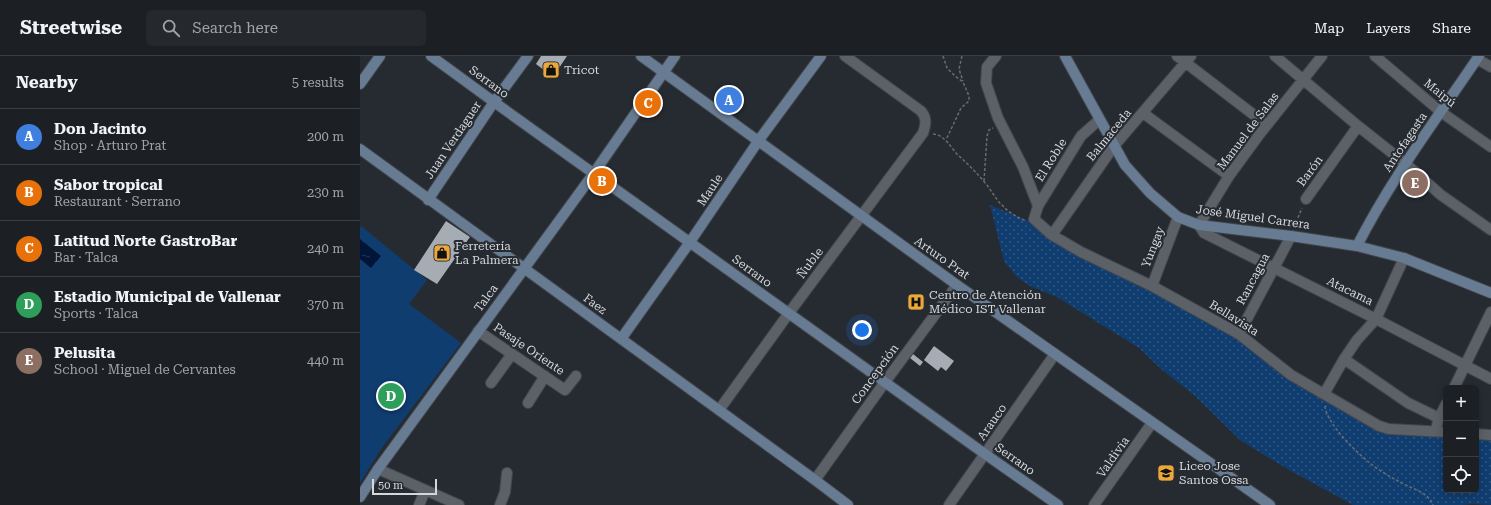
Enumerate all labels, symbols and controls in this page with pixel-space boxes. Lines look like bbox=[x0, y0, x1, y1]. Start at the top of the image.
search box bbox=[146, 10, 426, 46]
text: Streetwise bbox=[20, 16, 122, 39]
icon: search bbox=[160, 17, 182, 39]
text: Search here bbox=[192, 19, 278, 37]
text: Map bbox=[1314, 20, 1344, 36]
text: Layers bbox=[1366, 20, 1410, 36]
text: Share bbox=[1432, 20, 1471, 36]
shop icon: Tricot bbox=[541, 60, 561, 80]
street label: Serrano bbox=[466, 63, 512, 101]
place label: Tricot bbox=[564, 63, 600, 77]
text: Nearby bbox=[16, 72, 78, 92]
text: 5 results bbox=[292, 75, 344, 90]
street label: Maipú bbox=[1421, 76, 1459, 110]
pin: A bbox=[716, 85, 742, 115]
pin: C bbox=[635, 88, 661, 118]
street label: Manuel de Salas bbox=[1214, 89, 1282, 173]
street label: Juan Verdaguer bbox=[422, 99, 484, 181]
street label: Balmaceda bbox=[1084, 106, 1135, 164]
street label: Antofagasta bbox=[1380, 109, 1430, 174]
text: Don Jacinto bbox=[54, 120, 146, 138]
text: A bbox=[24, 129, 34, 144]
text: 200 m bbox=[307, 129, 344, 144]
street label: El Roble bbox=[1032, 136, 1070, 184]
text: Shop · Arturo Prat bbox=[54, 138, 166, 153]
street label: Barón bbox=[1294, 153, 1326, 189]
pin: B bbox=[589, 166, 615, 196]
pin: E bbox=[1402, 168, 1428, 198]
street label: Maule bbox=[694, 171, 726, 209]
text: Sabor tropical bbox=[54, 176, 163, 194]
text: B bbox=[24, 185, 34, 200]
text: 230 m bbox=[307, 185, 344, 200]
text: Restaurant · Serrano bbox=[54, 194, 181, 209]
street label: José Miguel Carrera bbox=[1195, 202, 1311, 232]
street label: Yungay bbox=[1139, 224, 1168, 269]
text: Latitud Norte GastroBar bbox=[54, 232, 237, 250]
street label: Arturo Prat bbox=[912, 234, 973, 282]
place label: Ferretería La Palmera bbox=[455, 239, 519, 267]
text: C bbox=[24, 241, 34, 256]
text: 240 m bbox=[307, 241, 344, 256]
shop icon: Ferretería La Palmera bbox=[432, 243, 452, 263]
street label: Ñuble bbox=[794, 244, 826, 281]
text: Bar · Talca bbox=[54, 250, 118, 265]
street label: Rancagua bbox=[1234, 250, 1273, 307]
street label: Serrano bbox=[729, 252, 775, 290]
street label: Atacama bbox=[1325, 274, 1376, 308]
street label: Talca bbox=[471, 281, 501, 315]
text: Estadio Municipal de Vallenar bbox=[54, 288, 281, 306]
place label: Centro de Atención Médico IST Vallenar bbox=[929, 288, 1046, 316]
street label: Faez bbox=[581, 291, 610, 317]
hospital icon: Centro de Atención Médico IST Vallenar bbox=[906, 292, 926, 312]
text: D bbox=[24, 297, 34, 312]
text: 370 m bbox=[307, 297, 344, 312]
street label: Bellavista bbox=[1207, 297, 1262, 339]
text: Sports · Talca bbox=[54, 306, 138, 321]
street label: Pasaje Oriente bbox=[491, 320, 568, 378]
your location bbox=[852, 320, 872, 340]
street label: Concepción bbox=[849, 341, 902, 407]
text: Pelusita bbox=[54, 344, 115, 362]
text: E bbox=[25, 353, 33, 368]
text: 440 m bbox=[307, 353, 344, 368]
text: School · Miguel de Cervantes bbox=[54, 362, 236, 377]
pin: D bbox=[378, 381, 404, 411]
map controls bbox=[1443, 385, 1479, 493]
button: + bbox=[1443, 385, 1479, 421]
street label: Arauco bbox=[974, 401, 1010, 443]
button: − bbox=[1443, 421, 1479, 457]
street label: Valdivia bbox=[1094, 433, 1132, 480]
street label: Serrano bbox=[992, 440, 1038, 478]
button: locate bbox=[1443, 457, 1479, 493]
place label: Liceo Jose Santos Ossa bbox=[1179, 459, 1249, 487]
school or university icon: Liceo Jose Santos Ossa bbox=[1156, 463, 1176, 483]
scale bar bbox=[372, 477, 437, 496]
text: 50 m bbox=[378, 479, 403, 492]

